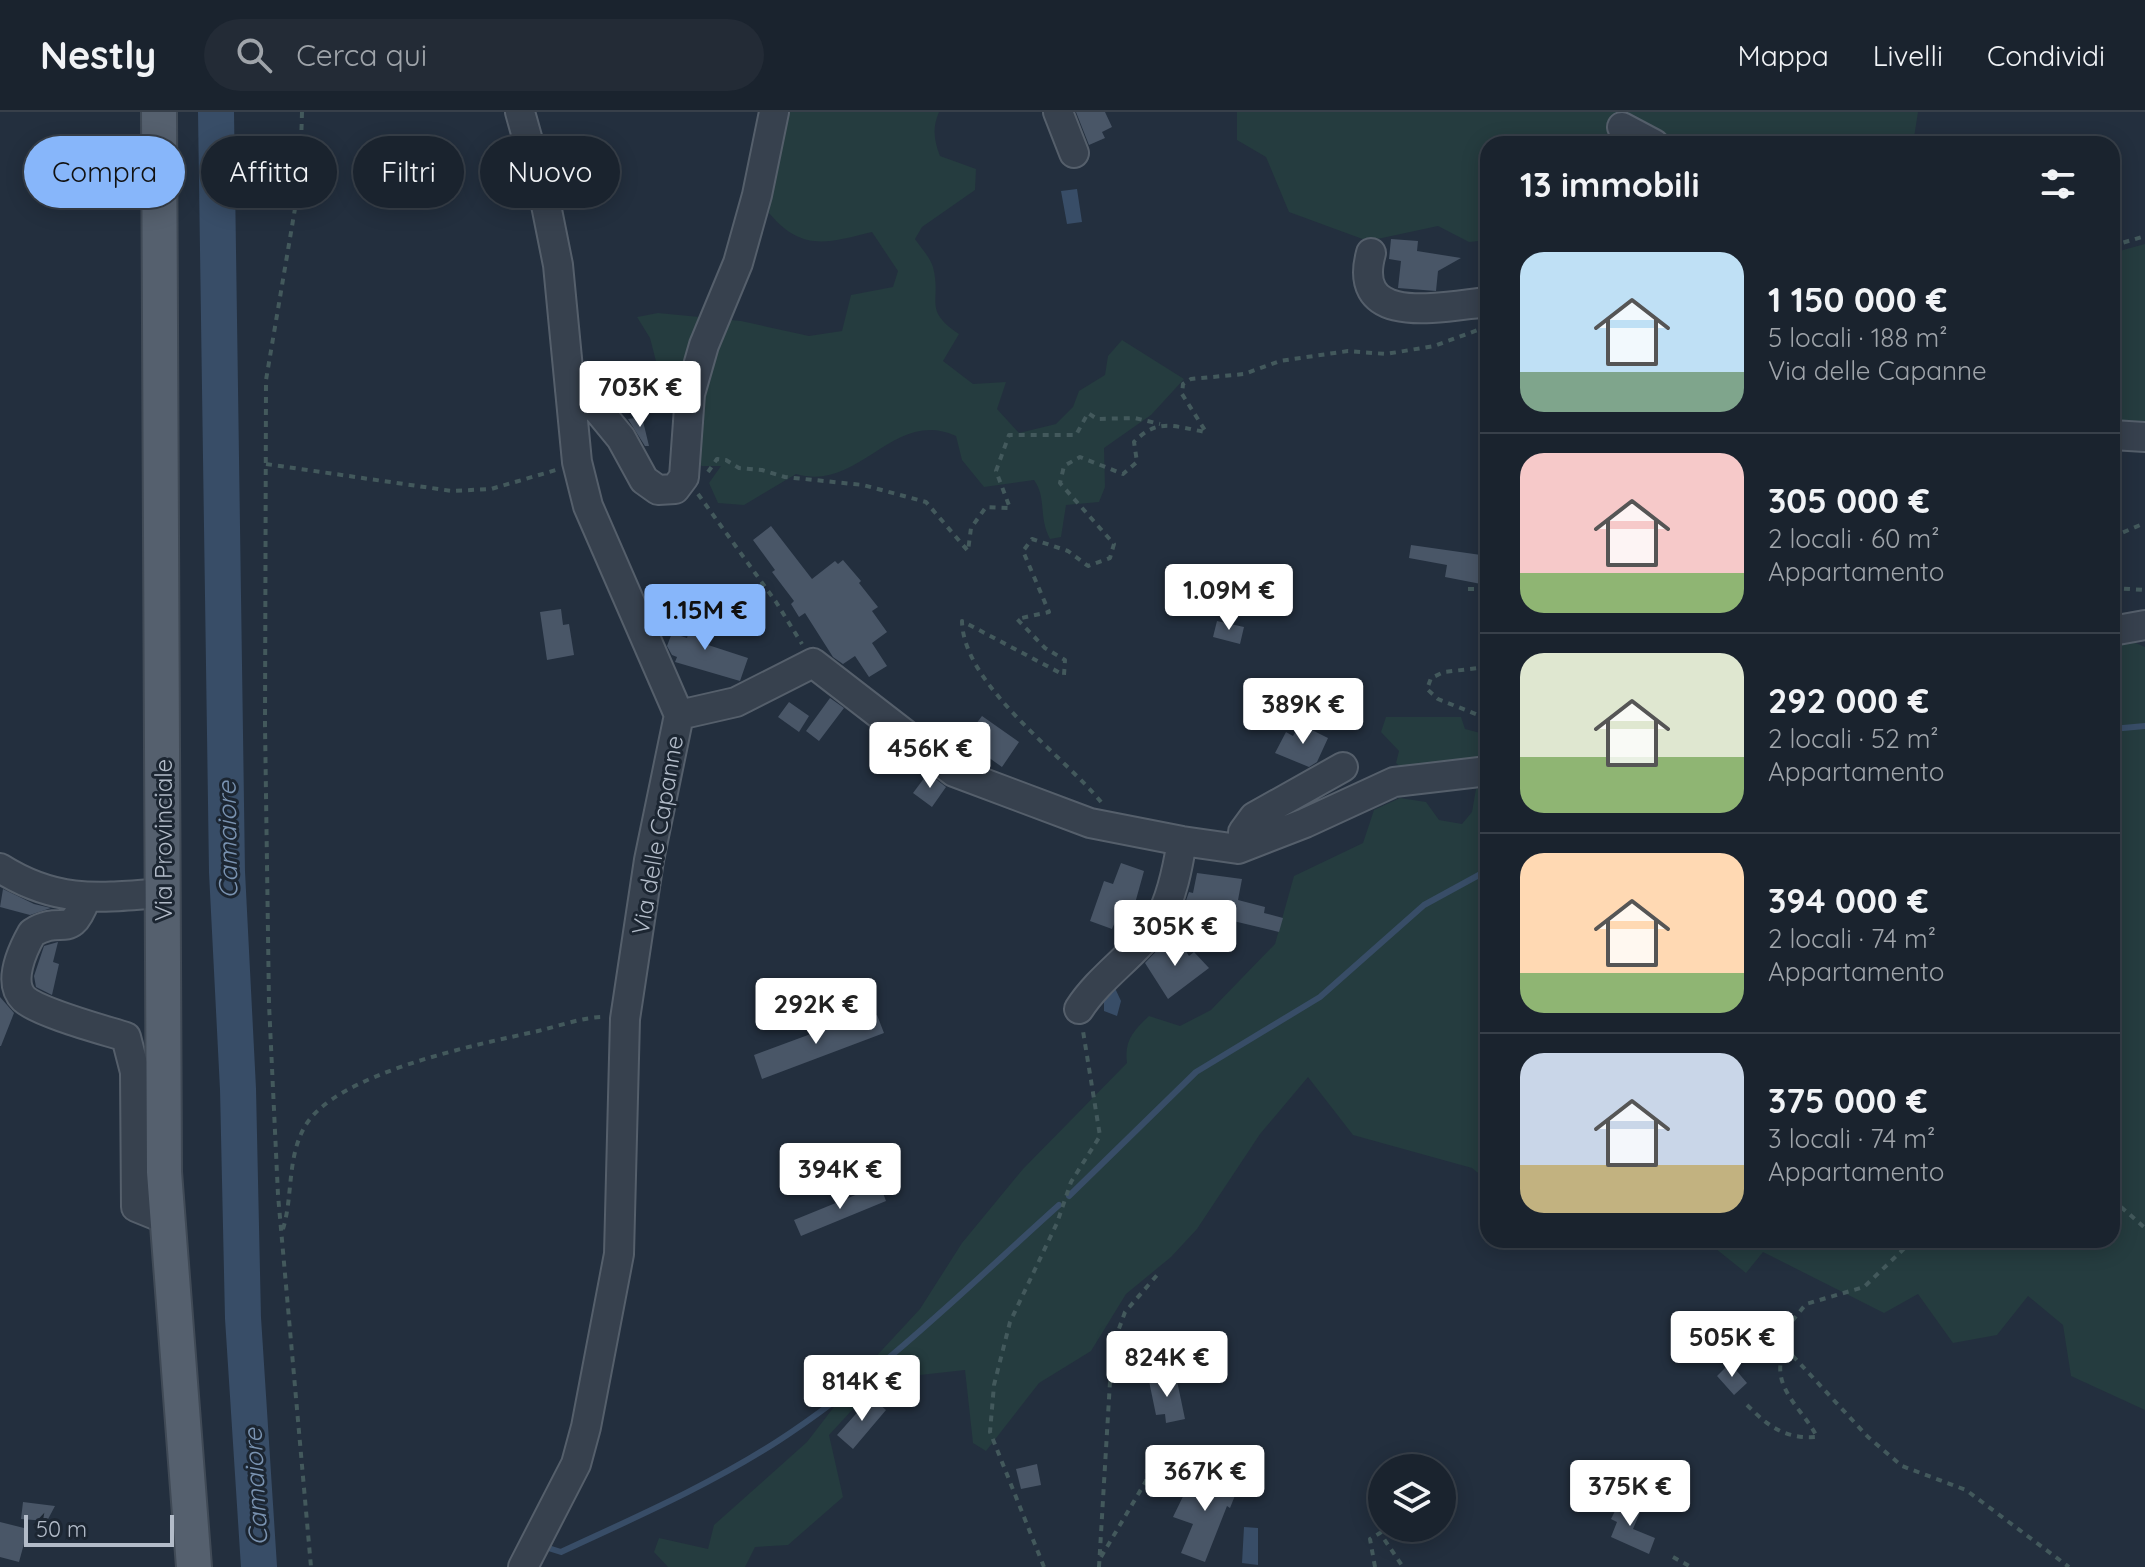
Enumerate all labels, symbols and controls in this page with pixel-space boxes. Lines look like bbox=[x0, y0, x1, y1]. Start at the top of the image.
search box bbox=[204, 19, 764, 91]
text: Nestly bbox=[40, 31, 156, 79]
icon: search bbox=[232, 33, 276, 77]
text: Cerca qui bbox=[296, 36, 427, 74]
text: Mappa bbox=[1738, 38, 1829, 73]
text: Livelli bbox=[1873, 38, 1943, 73]
text: Condividi bbox=[1987, 38, 2105, 73]
chip: Compra bbox=[24, 136, 185, 208]
chip: Affitta bbox=[201, 136, 337, 208]
chip: Filtri bbox=[353, 136, 464, 208]
chip: Nuovo bbox=[480, 136, 620, 208]
icon: filters bbox=[2036, 162, 2080, 206]
text: 13 immobili bbox=[1520, 163, 1700, 206]
text: 1 150 000 € bbox=[1768, 278, 1947, 321]
icon: home bbox=[1584, 284, 1680, 380]
text: 5 locali · 188 m² bbox=[1768, 321, 1947, 354]
text: Via delle Capanne bbox=[1768, 354, 1987, 387]
pin: 703K € bbox=[575, 361, 705, 429]
text: 703K € bbox=[598, 370, 682, 403]
text: 305 000 € bbox=[1768, 479, 1930, 522]
icon: home bbox=[1584, 485, 1680, 581]
text: 2 locali · 60 m² bbox=[1768, 522, 1939, 555]
text: Appartamento bbox=[1768, 555, 1945, 588]
pin: 1.09M € bbox=[1155, 564, 1303, 632]
text: 1.09M € bbox=[1183, 573, 1275, 606]
pin: 1.15M € bbox=[631, 584, 779, 652]
text: 1.15M € bbox=[662, 593, 748, 626]
pin: 389K € bbox=[1238, 678, 1368, 746]
text: 292 000 € bbox=[1768, 679, 1929, 722]
icon: home bbox=[1584, 685, 1680, 781]
text: 389K € bbox=[1261, 687, 1345, 720]
pin: 456K € bbox=[865, 722, 995, 790]
text: 2 locali · 52 m² bbox=[1768, 722, 1939, 755]
text: 456K € bbox=[887, 731, 973, 764]
street label: Via delle Capanne bbox=[625, 733, 689, 937]
text: Appartamento bbox=[1768, 755, 1945, 788]
street label: Via Provinciale bbox=[148, 759, 178, 921]
water label: Camaiore bbox=[209, 780, 245, 899]
text: 394 000 € bbox=[1768, 879, 1929, 922]
icon: home bbox=[1584, 885, 1680, 981]
pin: 305K € bbox=[1110, 900, 1240, 968]
text: 305K € bbox=[1132, 909, 1218, 942]
text: 2 locali · 74 m² bbox=[1768, 922, 1936, 955]
text: Appartamento bbox=[1768, 955, 1945, 988]
pin: 292K € bbox=[751, 978, 881, 1046]
text: 292K € bbox=[774, 987, 858, 1020]
text: 375 000 € bbox=[1768, 1079, 1928, 1122]
icon: home bbox=[1584, 1085, 1680, 1181]
text: 3 locali · 74 m² bbox=[1768, 1122, 1935, 1155]
pin: 394K € bbox=[775, 1143, 905, 1211]
text: 394K € bbox=[798, 1152, 882, 1185]
text: Appartamento bbox=[1768, 1155, 1945, 1188]
pin: 505K € bbox=[1667, 1311, 1797, 1379]
text: 505K € bbox=[1689, 1320, 1775, 1353]
pin: 824K € bbox=[1102, 1331, 1232, 1399]
text: 824K € bbox=[1125, 1340, 1209, 1373]
pin: 814K € bbox=[797, 1355, 927, 1423]
text: 814K € bbox=[822, 1364, 902, 1397]
water label: Camaiore bbox=[235, 1426, 275, 1547]
pin: 367K € bbox=[1140, 1445, 1270, 1513]
text: 367K € bbox=[1163, 1454, 1247, 1487]
map controls bbox=[1368, 1454, 1456, 1542]
button: layers bbox=[1368, 1454, 1456, 1542]
pin: 375K € bbox=[1565, 1460, 1695, 1528]
text: 375K € bbox=[1588, 1469, 1672, 1502]
scale bar bbox=[24, 1511, 174, 1547]
text: 50 m bbox=[36, 1515, 87, 1543]

